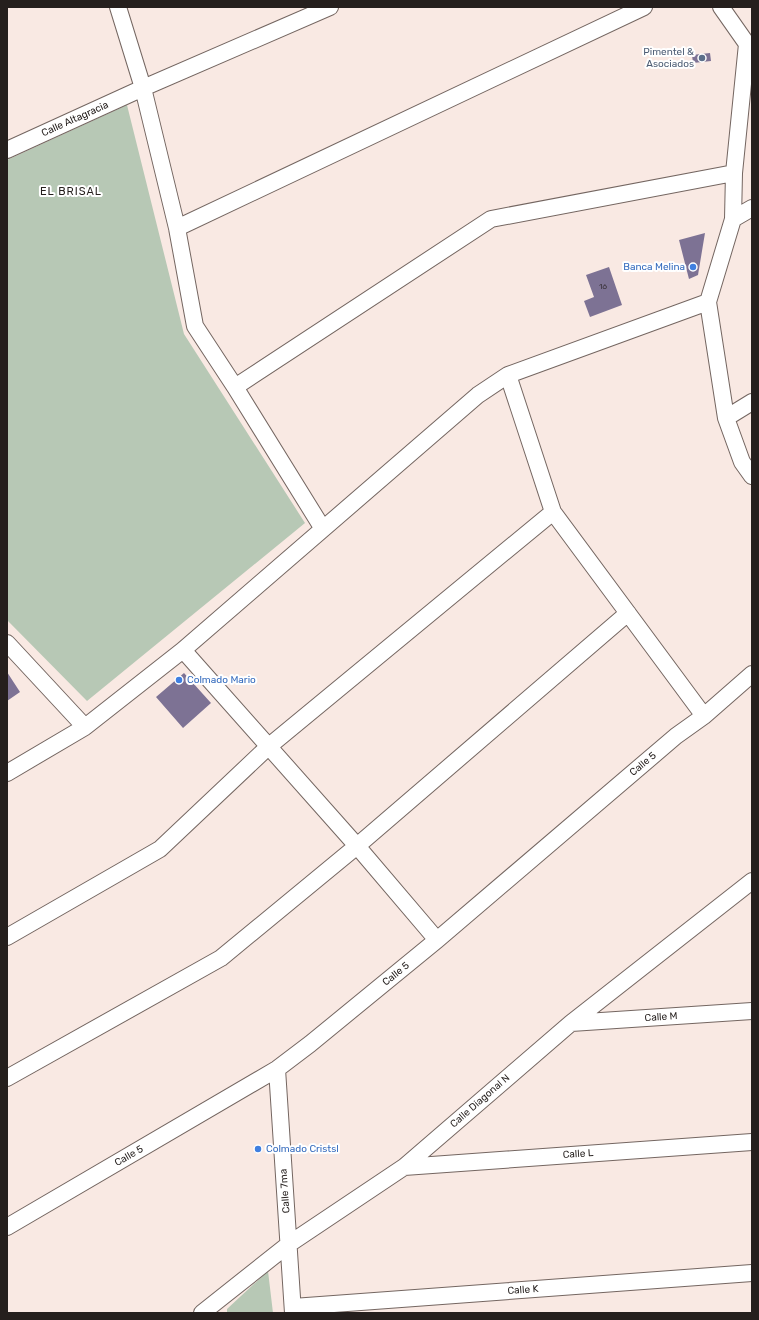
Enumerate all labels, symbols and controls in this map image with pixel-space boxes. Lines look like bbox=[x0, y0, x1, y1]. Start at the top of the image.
place label: Pimentel & Asociados bbox=[643, 46, 694, 70]
marker: Pimentel & Asociados bbox=[697, 53, 707, 63]
street label: Calle Altagracia bbox=[40, 99, 110, 139]
district label: EL BRISAL bbox=[40, 185, 102, 198]
place label: Banca Melina bbox=[623, 261, 685, 273]
marker: Banca Melina bbox=[688, 262, 698, 272]
house number: 16 bbox=[599, 282, 607, 291]
place label: Colmado Mario bbox=[187, 674, 256, 686]
marker: Colmado Mario bbox=[174, 675, 184, 685]
street label: Calle 5 bbox=[627, 749, 659, 779]
street label: Calle 5 bbox=[380, 960, 412, 988]
street label: Calle M bbox=[644, 1010, 678, 1024]
street label: Calle Diagonal N bbox=[448, 1072, 512, 1130]
street label: Calle 5 bbox=[113, 1143, 145, 1169]
place label: Colmado Cristsl bbox=[266, 1143, 339, 1155]
marker: Colmado Cristsl bbox=[253, 1144, 263, 1154]
street label: Calle L bbox=[562, 1147, 594, 1161]
street label: Calle 7ma bbox=[277, 1168, 293, 1214]
street label: Calle K bbox=[507, 1283, 539, 1297]

